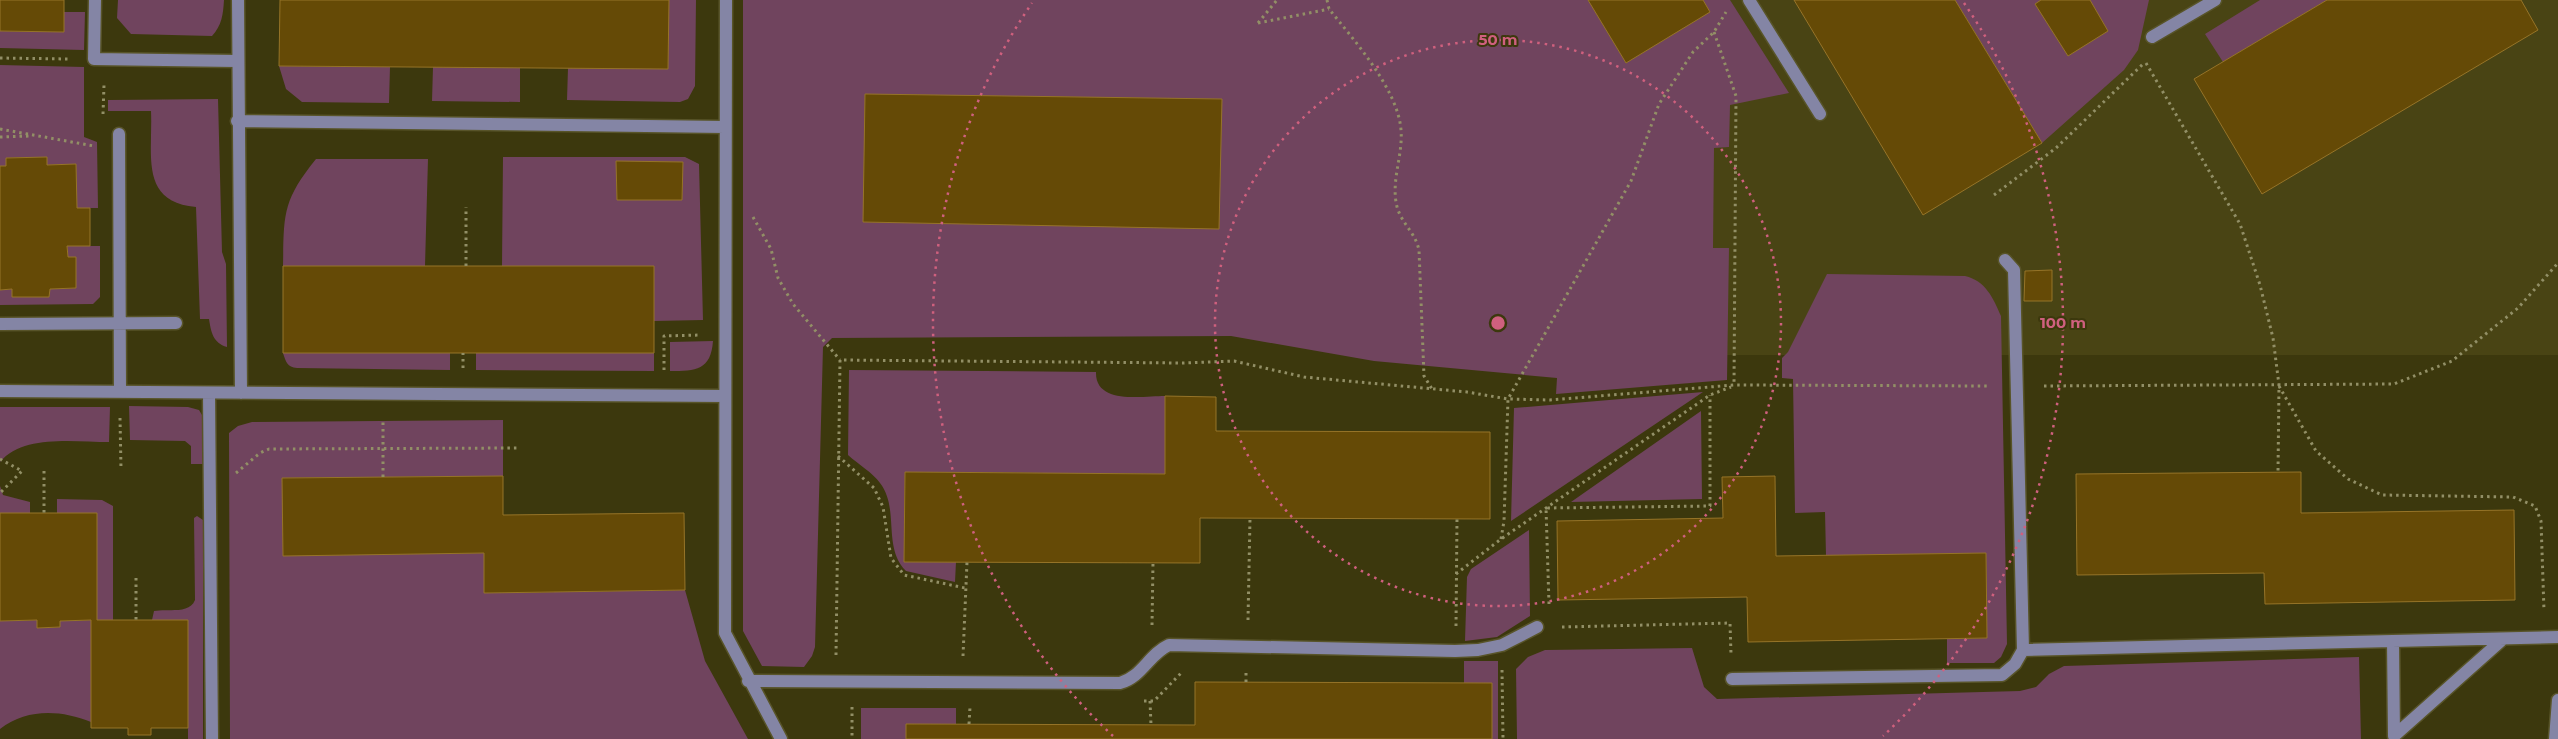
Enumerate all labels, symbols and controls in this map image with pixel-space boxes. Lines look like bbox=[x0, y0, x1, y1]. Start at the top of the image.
text: 50 m bbox=[1478, 30, 1518, 49]
text: 100 m bbox=[2040, 313, 2086, 332]
centre of rings bbox=[1489, 314, 1507, 332]

